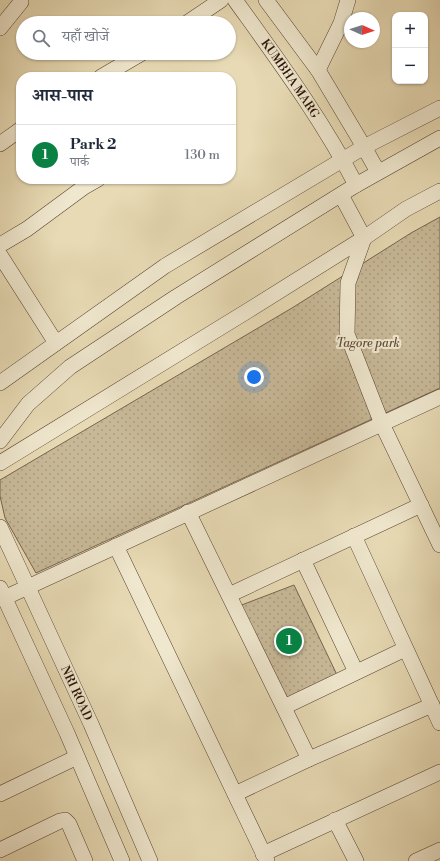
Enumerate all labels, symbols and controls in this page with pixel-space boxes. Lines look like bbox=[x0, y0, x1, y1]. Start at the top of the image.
north arrow bbox=[344, 12, 380, 48]
map controls bbox=[392, 12, 428, 84]
button: + bbox=[392, 12, 428, 48]
search box bbox=[16, 16, 236, 60]
icon: search bbox=[30, 27, 52, 49]
text: यहाँ खोजें bbox=[62, 27, 109, 46]
street label: KUMBHA MARG bbox=[257, 36, 322, 121]
button: − bbox=[392, 48, 428, 84]
text: आस-पास bbox=[32, 85, 93, 107]
text: Park 2 bbox=[70, 135, 116, 154]
text: 1 bbox=[42, 147, 48, 163]
text: 130 m bbox=[185, 147, 220, 163]
text: पार्क bbox=[70, 154, 89, 170]
park label: Tagore park bbox=[336, 336, 400, 351]
your location bbox=[244, 367, 264, 387]
pin: 1 bbox=[276, 626, 302, 656]
street label: NRI ROAD bbox=[57, 664, 95, 723]

